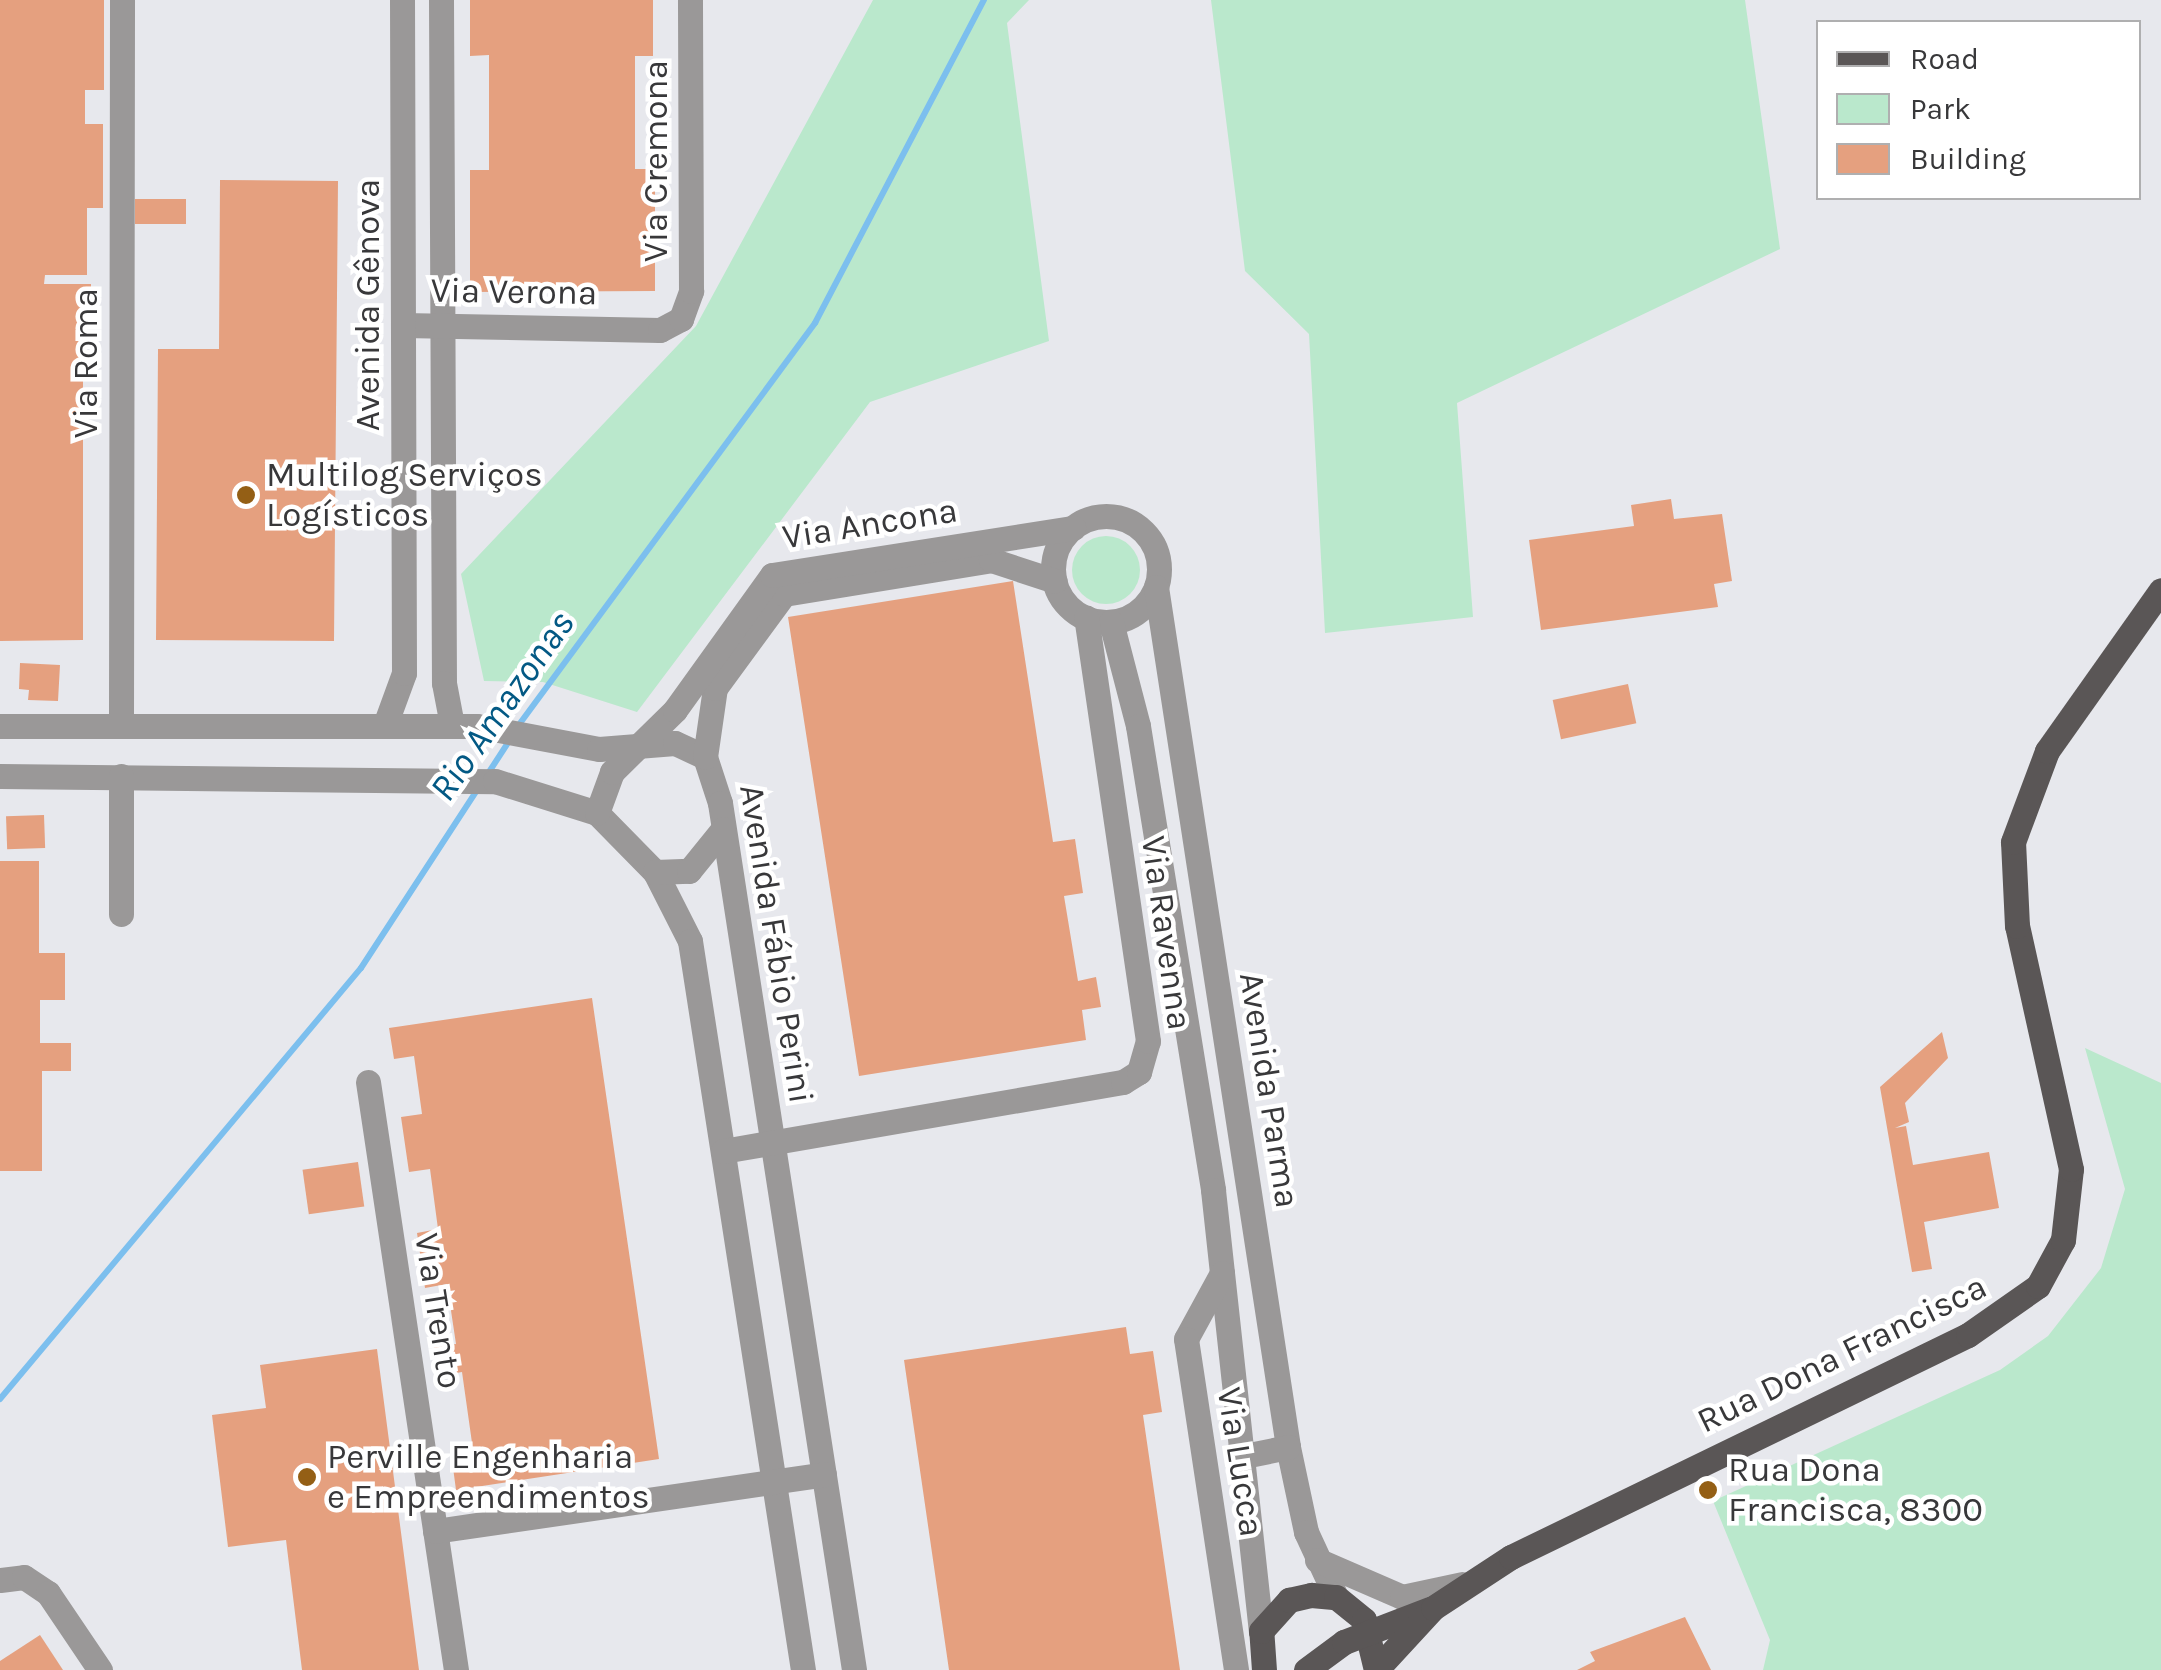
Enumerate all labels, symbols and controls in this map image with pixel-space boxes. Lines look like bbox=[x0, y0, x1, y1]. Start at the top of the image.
legend bbox=[1816, 20, 2141, 200]
text: Road bbox=[1910, 41, 1979, 77]
street label: Via Cremona bbox=[635, 60, 677, 262]
text: Park bbox=[1910, 91, 1971, 127]
text: Building bbox=[1910, 141, 2026, 177]
street label: Avenida Gênova bbox=[347, 179, 389, 431]
street label: Via Verona bbox=[430, 270, 598, 314]
street label: Via Roma bbox=[65, 288, 107, 438]
place label: Multilog Serviços Logísticos bbox=[266, 454, 543, 536]
marker: Multilog Serviços Logísticos bbox=[235, 484, 257, 506]
street label: Via Ancona bbox=[780, 489, 960, 559]
water label: Rio Amazonas bbox=[420, 602, 584, 810]
street label: Avenida Fábio Perini bbox=[730, 782, 822, 1106]
street label: Via Ravenna bbox=[1132, 833, 1200, 1033]
street label: Avenida Parma bbox=[1230, 969, 1308, 1211]
street label: Via Trento bbox=[405, 1230, 471, 1392]
street label: Rua Dona Francisca bbox=[1690, 1266, 1994, 1442]
street label: Via Lucca bbox=[1207, 1384, 1273, 1540]
place label: Perville Engenharia e Empreendimentos bbox=[327, 1436, 650, 1518]
place label: Rua Dona Francisca, 8300 bbox=[1728, 1449, 1983, 1531]
marker: Perville Engenharia e Empreendimentos bbox=[296, 1466, 318, 1488]
marker: Rua Dona Francisca, 8300 bbox=[1697, 1479, 1719, 1501]

